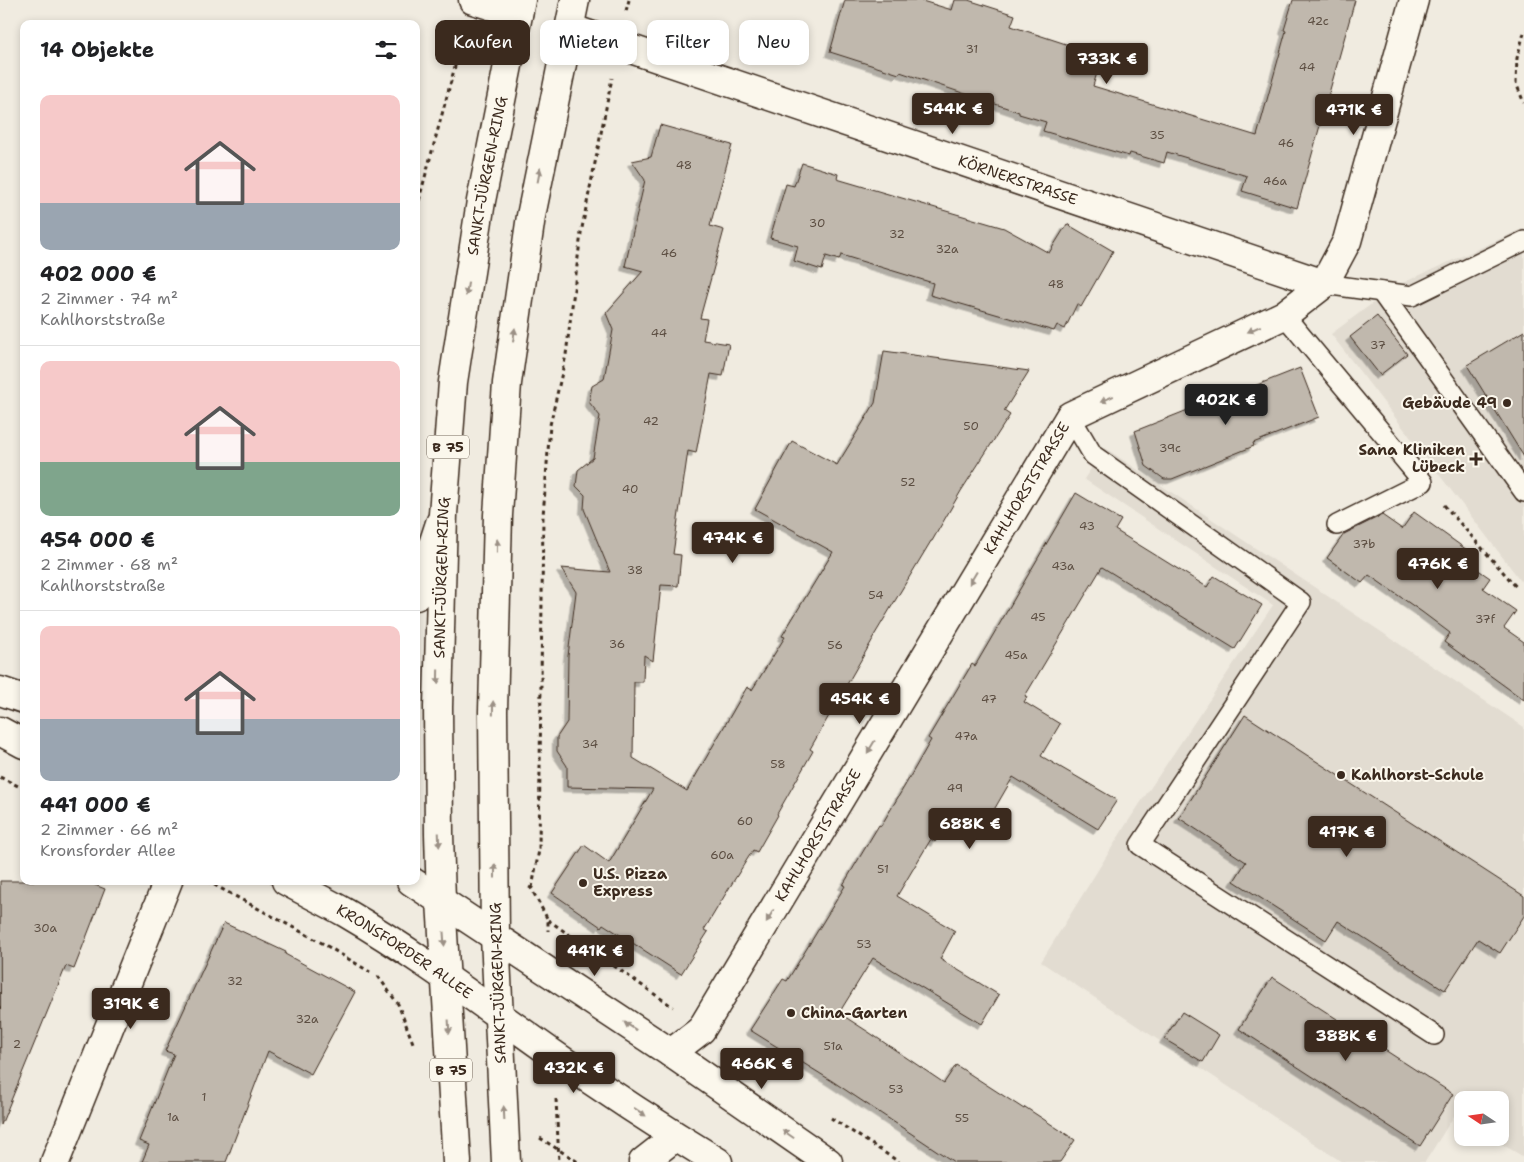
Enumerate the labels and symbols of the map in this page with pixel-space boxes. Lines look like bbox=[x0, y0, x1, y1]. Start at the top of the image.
house number: 42c bbox=[1307, 13, 1329, 29]
house number: 31 bbox=[966, 41, 978, 57]
pin: 733K € bbox=[1066, 42, 1148, 85]
house number: 44 bbox=[1299, 59, 1315, 75]
pin: 544K € bbox=[912, 92, 994, 135]
street label: SANKT-JÜRGEN-RING bbox=[463, 94, 512, 257]
pin: 471K € bbox=[1313, 94, 1395, 136]
house number: 35 bbox=[1149, 127, 1165, 143]
house number: 46 bbox=[1278, 135, 1294, 151]
street label: KÖRNERSTRASSE bbox=[955, 151, 1080, 210]
house number: 48 bbox=[676, 157, 692, 173]
one-way arrow bbox=[536, 166, 544, 182]
house number: 46a bbox=[1263, 173, 1287, 189]
house number: 30 bbox=[809, 215, 825, 231]
house number: 32 bbox=[889, 226, 905, 242]
house number: 32a bbox=[935, 241, 959, 257]
house number: 46 bbox=[661, 245, 677, 261]
house number: 48 bbox=[1048, 276, 1064, 292]
one-way arrow bbox=[463, 281, 471, 297]
house number: 44 bbox=[651, 325, 667, 341]
one-way arrow bbox=[1247, 325, 1261, 333]
one-way arrow bbox=[510, 327, 518, 343]
house number: 37 bbox=[1370, 337, 1386, 353]
pin: 402K € bbox=[1185, 384, 1267, 426]
place label: Gebäude 49 bbox=[1402, 393, 1497, 413]
one-way arrow bbox=[1100, 395, 1114, 403]
marker: Gebäude 49 bbox=[1501, 397, 1513, 409]
house number: 42 bbox=[643, 413, 659, 429]
house number: 50 bbox=[963, 418, 979, 434]
street label: KAHLHORSTSTRASSE bbox=[979, 418, 1074, 558]
road number: B 75 bbox=[427, 436, 469, 458]
house number: 39c bbox=[1159, 440, 1181, 456]
place label: Sana Kliniken Lübeck bbox=[1358, 440, 1465, 477]
marker: Sana Kliniken Lübeck bbox=[1469, 452, 1483, 466]
house number: 52 bbox=[900, 474, 916, 490]
house number: 40 bbox=[622, 481, 638, 497]
street label: SANKT-JÜRGEN-RING bbox=[429, 496, 454, 659]
house number: 43 bbox=[1079, 518, 1095, 534]
pin: 474K € bbox=[692, 522, 774, 564]
house number: 37b bbox=[1353, 536, 1375, 552]
one-way arrow bbox=[493, 537, 501, 553]
pin: 476K € bbox=[1397, 548, 1479, 590]
house number: 43a bbox=[1051, 558, 1075, 574]
house number: 38 bbox=[627, 562, 643, 578]
one-way arrow bbox=[969, 571, 978, 584]
house number: 54 bbox=[868, 587, 884, 603]
house number: 45 bbox=[1030, 609, 1046, 625]
house number: 37f bbox=[1475, 611, 1496, 627]
house number: 36 bbox=[609, 636, 625, 652]
house number: 56 bbox=[827, 637, 843, 653]
house number: 45a bbox=[1005, 647, 1028, 663]
one-way arrow bbox=[434, 669, 442, 685]
pin: 454K € bbox=[819, 682, 901, 725]
house number: 47 bbox=[981, 691, 997, 707]
one-way arrow bbox=[490, 700, 498, 716]
house number: 47a bbox=[955, 728, 978, 744]
house number: 34 bbox=[582, 736, 598, 752]
one-way arrow bbox=[867, 740, 876, 753]
house number: 58 bbox=[770, 756, 786, 772]
street label: KAHLHORSTSTRASSE bbox=[771, 765, 866, 905]
place label: Kahlhorst-Schule bbox=[1351, 765, 1484, 785]
marker: Kahlhorst-Schule bbox=[1335, 769, 1347, 781]
house number: 49 bbox=[947, 780, 963, 796]
pin: 688K € bbox=[929, 808, 1011, 850]
house number: 60 bbox=[737, 813, 753, 829]
pin: 417K € bbox=[1306, 816, 1388, 858]
one-way arrow bbox=[435, 832, 443, 848]
house number: 60a bbox=[710, 847, 734, 863]
house number: 51 bbox=[877, 861, 889, 877]
one-way arrow bbox=[491, 862, 499, 878]
place label: U.S. Pizza Express bbox=[593, 864, 668, 901]
marker: U.S. Pizza Express bbox=[577, 877, 589, 889]
street label: KRONSFORDER ALLEE bbox=[333, 900, 477, 1003]
street label: SANKT-JÜRGEN-RING bbox=[485, 902, 511, 1064]
one-way arrow bbox=[765, 910, 774, 923]
house number: 30a bbox=[33, 920, 57, 936]
one-way arrow bbox=[440, 932, 448, 948]
pin: 441K € bbox=[554, 934, 636, 977]
house number: 53 bbox=[856, 936, 872, 952]
house number: 32 bbox=[227, 973, 243, 989]
pin: 319K € bbox=[90, 988, 172, 1030]
place label: China-Garten bbox=[801, 1003, 908, 1023]
marker: China-Garten bbox=[785, 1007, 797, 1019]
house number: 32a bbox=[295, 1011, 319, 1027]
one-way arrow bbox=[445, 1019, 453, 1035]
pin: 388K € bbox=[1305, 1020, 1387, 1062]
one-way arrow bbox=[623, 1021, 637, 1031]
house number: 2 bbox=[13, 1036, 21, 1052]
house number: 51a bbox=[824, 1038, 843, 1054]
pin: 466K € bbox=[721, 1048, 803, 1090]
pin: 432K € bbox=[533, 1052, 615, 1094]
road number: B 75 bbox=[430, 1058, 472, 1082]
house number: 53 bbox=[888, 1081, 904, 1097]
house number: 1 bbox=[201, 1089, 207, 1105]
north arrow bbox=[1454, 1091, 1509, 1146]
one-way arrow bbox=[499, 1105, 507, 1121]
one-way arrow bbox=[633, 1107, 646, 1117]
house number: 1a bbox=[167, 1109, 180, 1125]
house number: 55 bbox=[955, 1110, 969, 1126]
one-way arrow bbox=[781, 1129, 795, 1139]

